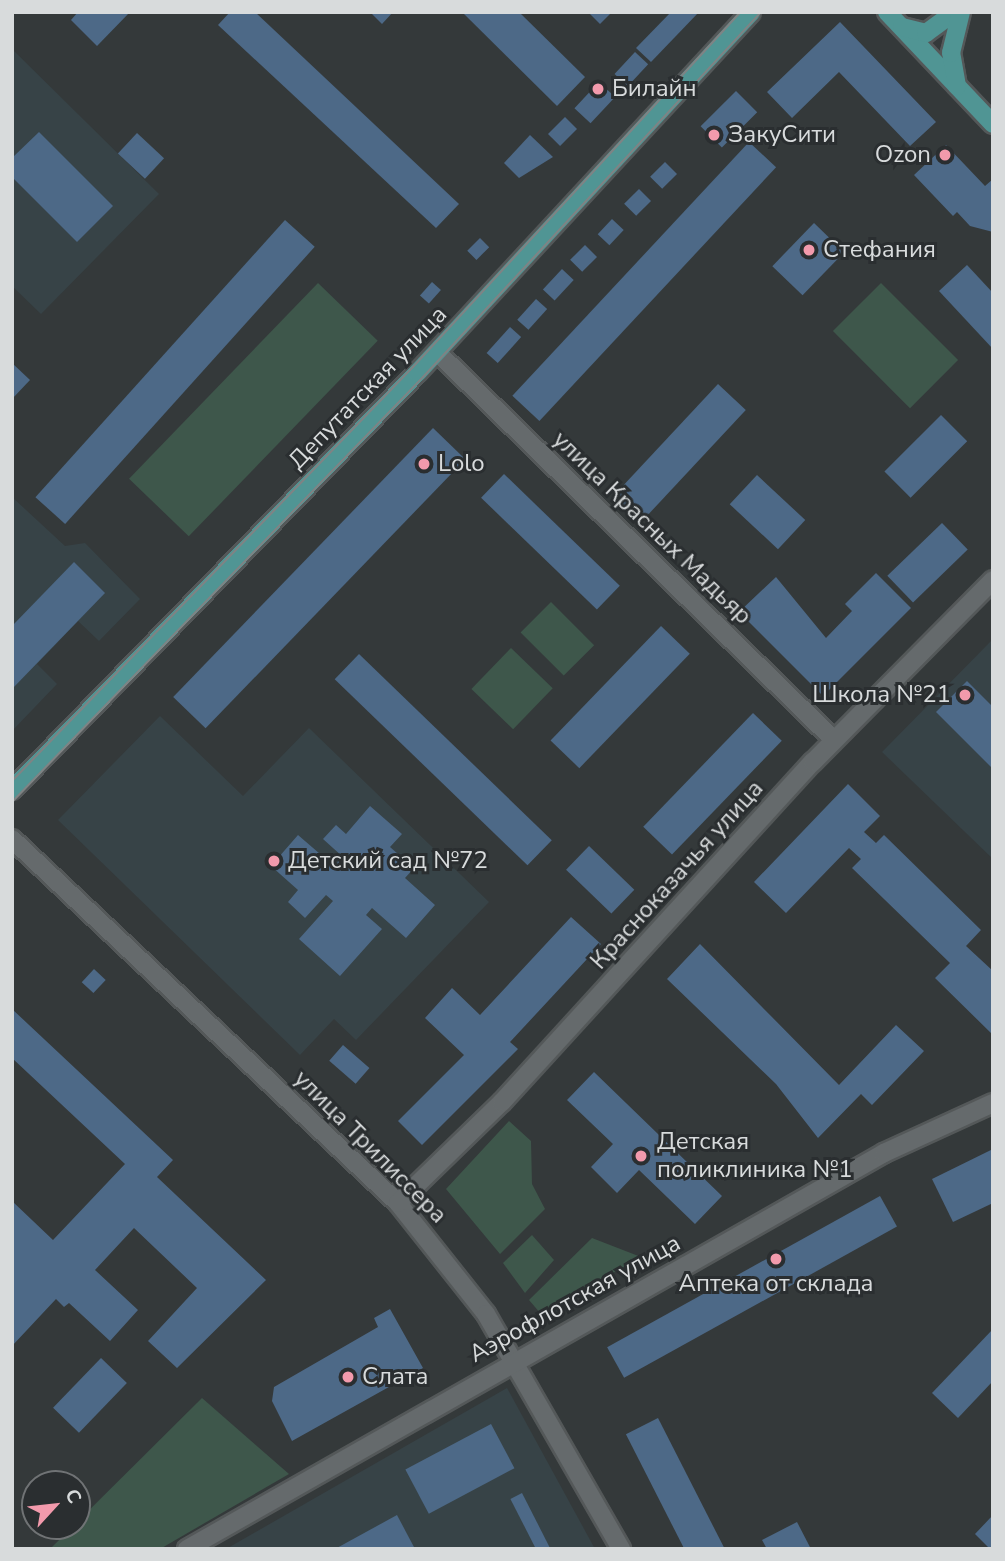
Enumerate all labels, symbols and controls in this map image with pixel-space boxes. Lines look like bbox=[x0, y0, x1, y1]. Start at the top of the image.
place label: Билайн bbox=[612, 75, 697, 103]
marker: Билайн bbox=[590, 81, 606, 97]
place label: ЗакуСити bbox=[728, 121, 836, 149]
marker: ЗакуСити bbox=[706, 127, 722, 143]
place label: Ozon bbox=[875, 141, 931, 169]
marker: Ozon bbox=[937, 147, 953, 163]
place label: Стефания bbox=[823, 236, 936, 264]
marker: Стефания bbox=[801, 242, 817, 258]
street label: Депутатская улица bbox=[283, 300, 453, 476]
street label: улица Красных Мадьяр bbox=[546, 425, 758, 631]
place label: Lolo bbox=[438, 450, 485, 478]
marker: Lolo bbox=[416, 456, 432, 472]
place label: Школа №21 bbox=[812, 681, 951, 709]
marker: Школа №21 bbox=[957, 687, 973, 703]
street label: Красноказачья улица bbox=[585, 775, 769, 975]
place label: Детский сад №72 bbox=[288, 847, 488, 875]
marker: Детский сад №72 bbox=[266, 853, 282, 869]
street label: улица Трилиссера bbox=[287, 1064, 453, 1230]
place label: Детская поликлиника №1 bbox=[657, 1128, 853, 1184]
marker: Детская поликлиника №1 bbox=[631, 1146, 651, 1166]
street label: Аэрофлотская улица bbox=[464, 1229, 686, 1369]
marker: Аптека от склада bbox=[768, 1251, 784, 1267]
place label: Аптека от склада bbox=[678, 1270, 874, 1298]
place label: Слата bbox=[362, 1363, 428, 1391]
marker: Слата bbox=[340, 1369, 356, 1385]
north arrow bbox=[21, 1470, 91, 1540]
text: С bbox=[58, 1485, 87, 1508]

